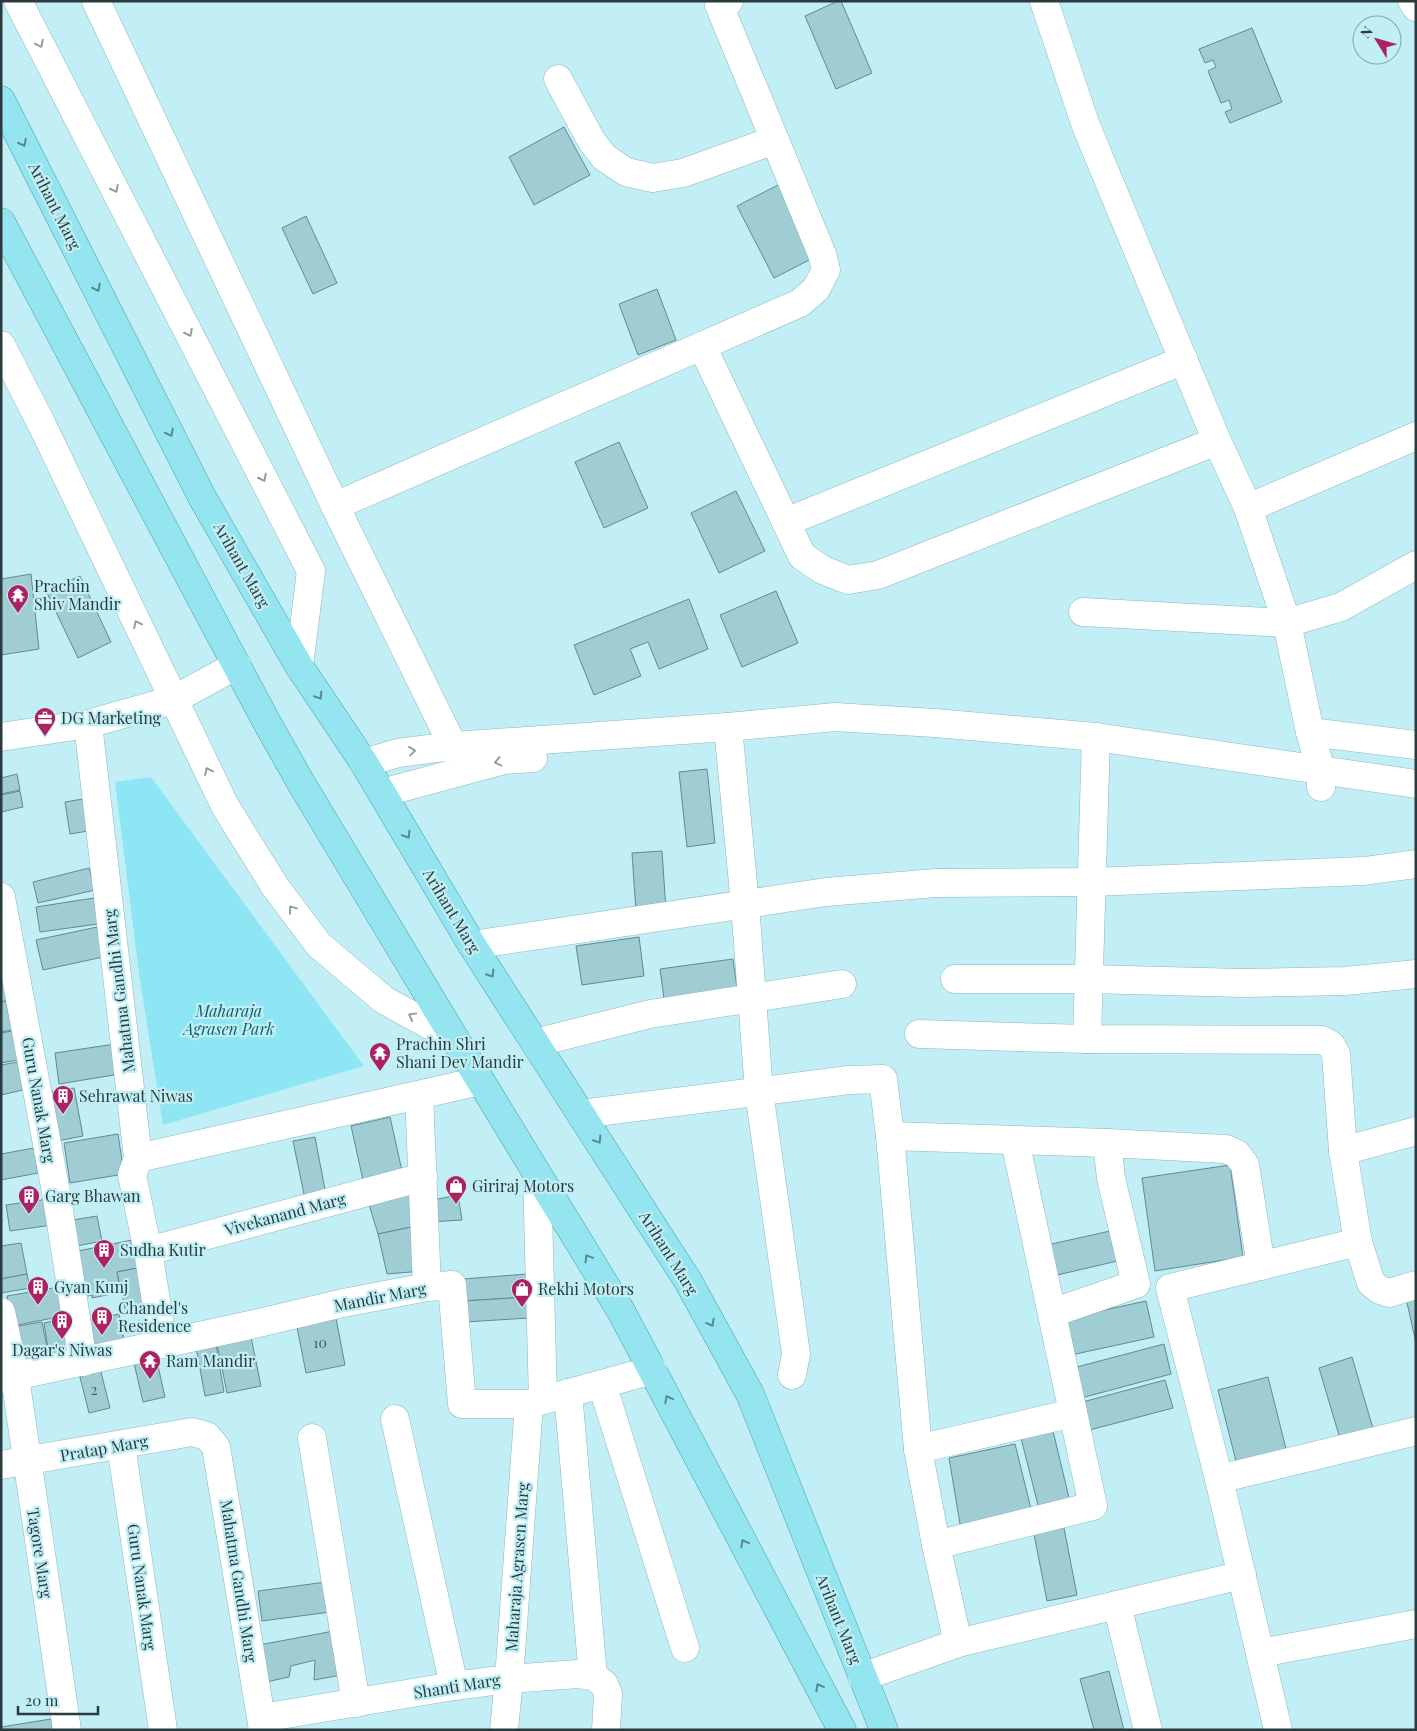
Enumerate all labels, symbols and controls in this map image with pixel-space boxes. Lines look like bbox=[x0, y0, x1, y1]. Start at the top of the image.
north arrow bbox=[1352, 15, 1402, 65]
text: N bbox=[1356, 22, 1377, 42]
one-way arrow bbox=[34, 39, 44, 48]
one-way arrow bbox=[17, 138, 27, 147]
street label: Arihant Marg bbox=[24, 158, 87, 254]
one-way arrow bbox=[109, 184, 119, 193]
one-way arrow bbox=[91, 283, 101, 292]
one-way arrow bbox=[183, 328, 193, 337]
one-way arrow bbox=[164, 428, 174, 437]
one-way arrow bbox=[257, 473, 267, 482]
street label: Arihant Marg bbox=[209, 517, 276, 612]
place label: Prachin Shiv Mandir bbox=[34, 575, 121, 614]
temple icon: Prachin Shiv Mandir bbox=[6, 583, 30, 614]
one-way arrow bbox=[132, 620, 143, 629]
one-way arrow bbox=[313, 691, 322, 700]
office icon: DG Marketing bbox=[33, 706, 57, 737]
place label: DG Marketing bbox=[61, 707, 162, 728]
one-way arrow bbox=[407, 747, 416, 757]
one-way arrow bbox=[494, 756, 503, 767]
one-way arrow bbox=[204, 767, 214, 776]
one-way arrow bbox=[401, 830, 411, 839]
street label: Arihant Marg bbox=[418, 864, 486, 958]
one-way arrow bbox=[289, 905, 298, 915]
street label: Mahatma Gandhi Marg bbox=[98, 908, 139, 1074]
one-way arrow bbox=[485, 969, 494, 978]
park label: Maharaja Agrasen Park bbox=[181, 1000, 275, 1039]
one-way arrow bbox=[409, 1012, 418, 1022]
place label: Prachin Shri Shani Dev Mandir bbox=[396, 1033, 524, 1072]
street label: Guru Nanak Marg bbox=[18, 1035, 61, 1165]
temple icon: Prachin Shri Shani Dev Mandir bbox=[368, 1041, 392, 1072]
building icon: Sehrawat Niwas bbox=[51, 1084, 75, 1115]
place label: Sehrawat Niwas bbox=[79, 1085, 193, 1106]
one-way arrow bbox=[592, 1135, 601, 1144]
shop icon: Giriraj Motors bbox=[444, 1174, 468, 1205]
place label: Giriraj Motors bbox=[472, 1175, 574, 1196]
building icon: Garg Bhawan bbox=[17, 1184, 41, 1215]
place label: Garg Bhawan bbox=[45, 1185, 141, 1206]
street label: Vivekanand Marg bbox=[221, 1187, 348, 1240]
street label: Arihant Marg bbox=[635, 1206, 704, 1299]
building icon: Sudha Kutir bbox=[92, 1238, 116, 1269]
place label: Sudha Kutir bbox=[120, 1239, 206, 1260]
one-way arrow bbox=[585, 1254, 595, 1263]
building icon: Gyan Kunj bbox=[26, 1275, 50, 1306]
place label: Gyan Kunj bbox=[54, 1276, 128, 1297]
street label: Mandir Marg bbox=[332, 1277, 428, 1316]
shop icon: Rekhi Motors bbox=[510, 1277, 534, 1308]
place label: Rekhi Motors bbox=[538, 1278, 634, 1299]
place label: Chandel's Residence bbox=[118, 1297, 191, 1336]
building icon: Chandel's Residence bbox=[90, 1305, 114, 1336]
building icon: Dagar's Niwas bbox=[50, 1309, 74, 1340]
one-way arrow bbox=[705, 1318, 715, 1327]
house number: 10 bbox=[313, 1333, 327, 1352]
place label: Dagar's Niwas bbox=[12, 1339, 112, 1360]
temple icon: Ram Mandir bbox=[138, 1349, 162, 1380]
place label: Ram Mandir bbox=[166, 1350, 255, 1371]
house number: 2 bbox=[91, 1380, 98, 1399]
one-way arrow bbox=[664, 1395, 674, 1404]
street label: Pratap Marg bbox=[58, 1429, 150, 1466]
street label: Maharaja Agrasen Marg bbox=[500, 1481, 533, 1652]
street label: Mahatma Gandhi Marg bbox=[216, 1498, 263, 1664]
street label: Tagore Marg bbox=[23, 1506, 58, 1600]
street label: Guru Nanak Marg bbox=[123, 1522, 162, 1652]
one-way arrow bbox=[740, 1539, 750, 1548]
street label: Arihant Marg bbox=[811, 1570, 867, 1668]
street label: Shanti Marg bbox=[412, 1668, 502, 1703]
one-way arrow bbox=[816, 1683, 826, 1692]
scale bar bbox=[18, 1684, 98, 1716]
text: 20 m bbox=[25, 1690, 59, 1710]

